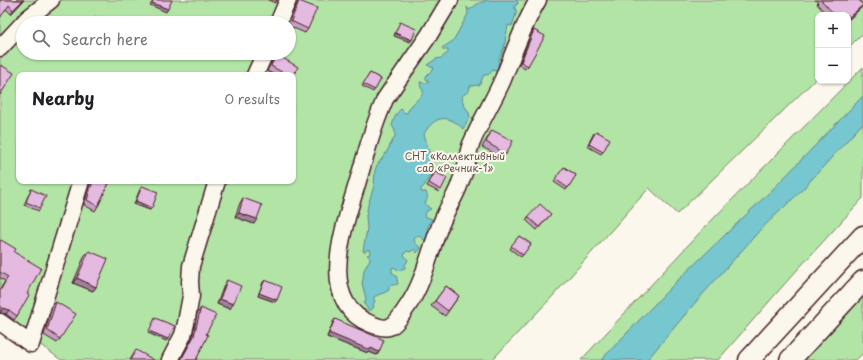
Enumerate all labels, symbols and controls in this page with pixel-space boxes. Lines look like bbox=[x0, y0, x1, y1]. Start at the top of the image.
map controls bbox=[815, 12, 851, 84]
button: + bbox=[815, 12, 851, 48]
search box bbox=[16, 16, 296, 60]
icon: search bbox=[30, 27, 52, 49]
text: Search here bbox=[62, 27, 148, 50]
button: − bbox=[815, 48, 851, 84]
text: Nearby bbox=[32, 85, 94, 111]
text: 0 results bbox=[225, 89, 280, 108]
park label: СНТ «Коллективный сад «Речник-1» bbox=[405, 148, 505, 175]

